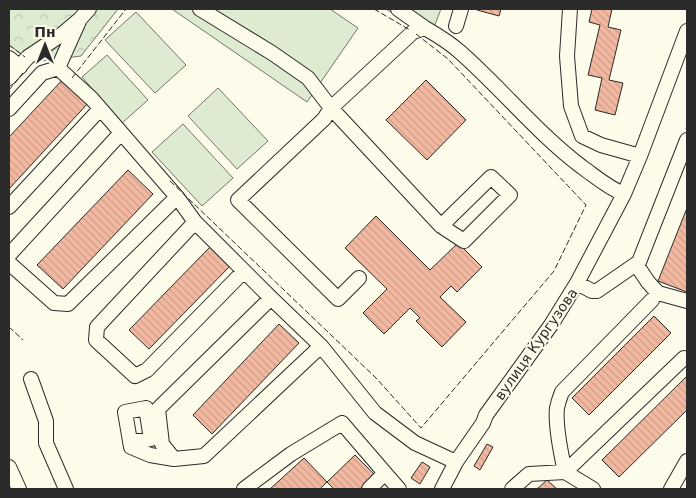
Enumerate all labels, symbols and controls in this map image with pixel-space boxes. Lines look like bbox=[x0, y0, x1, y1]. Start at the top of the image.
north arrow bbox=[20, 20, 70, 70]
text: Пн bbox=[34, 24, 56, 40]
street label: вулиця Кургузова bbox=[491, 285, 581, 403]

